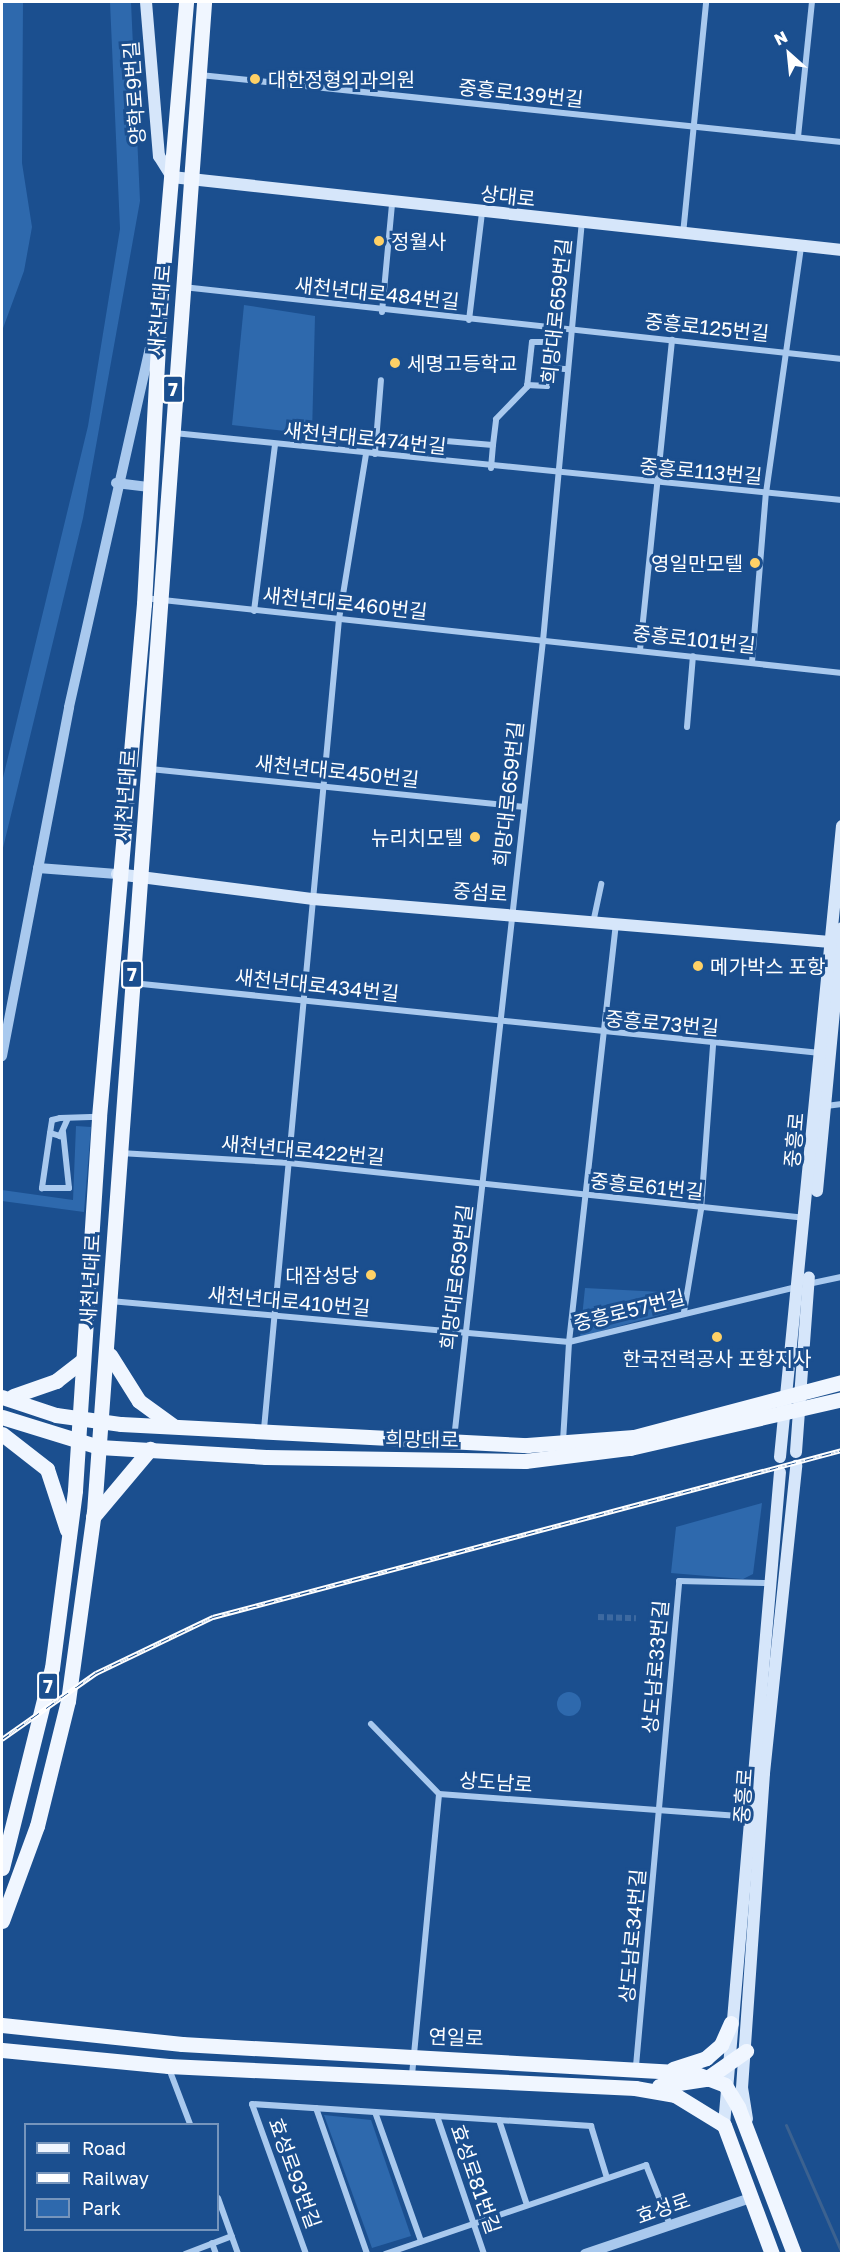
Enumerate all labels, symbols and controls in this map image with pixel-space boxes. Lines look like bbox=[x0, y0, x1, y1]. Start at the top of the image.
north arrow bbox=[759, 24, 819, 84]
text: N bbox=[771, 26, 791, 50]
street label: 양학로9번길 bbox=[118, 40, 150, 146]
place label: 대한정형외과의원 bbox=[268, 67, 415, 91]
marker: 대한정형외과의원 bbox=[246, 70, 264, 88]
street label: 중흥로139번길 bbox=[457, 75, 585, 111]
street label: 상대로 bbox=[479, 181, 537, 211]
place label: 정월사 bbox=[391, 229, 446, 253]
marker: 정월사 bbox=[372, 234, 386, 248]
street label: 희망대로659번길 bbox=[536, 237, 576, 385]
street label: 새천년대로 bbox=[143, 263, 175, 357]
street label: 새천년대로484번길 bbox=[293, 272, 461, 314]
street label: 중흥로125번길 bbox=[644, 309, 770, 345]
place label: 세명고등학교 bbox=[407, 351, 517, 375]
marker: 세명고등학교 bbox=[388, 356, 402, 370]
road number: 7 bbox=[161, 374, 185, 404]
street label: 새천년대로474번길 bbox=[282, 418, 448, 458]
street label: 중흥로113번길 bbox=[639, 454, 763, 488]
place label: 영일만모텔 bbox=[651, 551, 743, 575]
marker: 영일만모텔 bbox=[748, 556, 762, 570]
street label: 새천년대로460번길 bbox=[261, 582, 429, 624]
street label: 중흥로101번길 bbox=[631, 621, 757, 657]
street label: 희망대로659번길 bbox=[488, 720, 528, 868]
street label: 새천년대로 bbox=[110, 748, 140, 842]
street label: 새천년대로450번길 bbox=[254, 750, 420, 792]
place label: 뉴리치모텔 bbox=[371, 825, 463, 849]
marker: 뉴리치모텔 bbox=[468, 830, 482, 844]
street label: 중섬로 bbox=[452, 878, 508, 906]
place label: 메가박스 포항 bbox=[710, 954, 825, 978]
road number: 7 bbox=[120, 959, 144, 989]
marker: 메가박스 포항 bbox=[691, 959, 705, 973]
street label: 새천년대로434번길 bbox=[234, 964, 400, 1006]
street label: 중흥로73번길 bbox=[604, 1006, 720, 1040]
street label: 중흥로 bbox=[780, 1111, 808, 1169]
street label: 새천년대로422번길 bbox=[220, 1131, 386, 1169]
street label: 중흥로61번길 bbox=[589, 1168, 705, 1204]
street label: 희망대로659번길 bbox=[435, 1203, 477, 1351]
street label: 새천년대로 bbox=[76, 1233, 104, 1327]
place label: 대잠성당 bbox=[285, 1263, 359, 1287]
marker: 대잠성당 bbox=[364, 1268, 378, 1282]
street label: 새천년대로410번길 bbox=[207, 1282, 371, 1320]
street label: 중흥로57번길 bbox=[571, 1285, 687, 1335]
marker: 한국전력공사 포항지사 bbox=[710, 1330, 724, 1344]
place label: 한국전력공사 포항지사 bbox=[623, 1346, 811, 1370]
street label: 희망대로 bbox=[385, 1426, 459, 1452]
street label: 상도남로33번길 bbox=[637, 1599, 673, 1735]
road number: 7 bbox=[36, 1671, 60, 1701]
street label: 상도남로 bbox=[458, 1767, 534, 1797]
street label: 중흥로 bbox=[729, 1768, 757, 1824]
street label: 상도남로34번길 bbox=[614, 1868, 650, 2004]
street label: 연일로 bbox=[428, 2024, 484, 2050]
street label: 효성로93번길 bbox=[264, 2114, 326, 2232]
street label: 효성로81번길 bbox=[446, 2121, 506, 2237]
legend bbox=[24, 2123, 219, 2231]
text: Road bbox=[82, 2137, 126, 2159]
text: Railway bbox=[82, 2167, 149, 2189]
street label: 효성로 bbox=[633, 2188, 693, 2228]
text: Park bbox=[82, 2197, 121, 2219]

